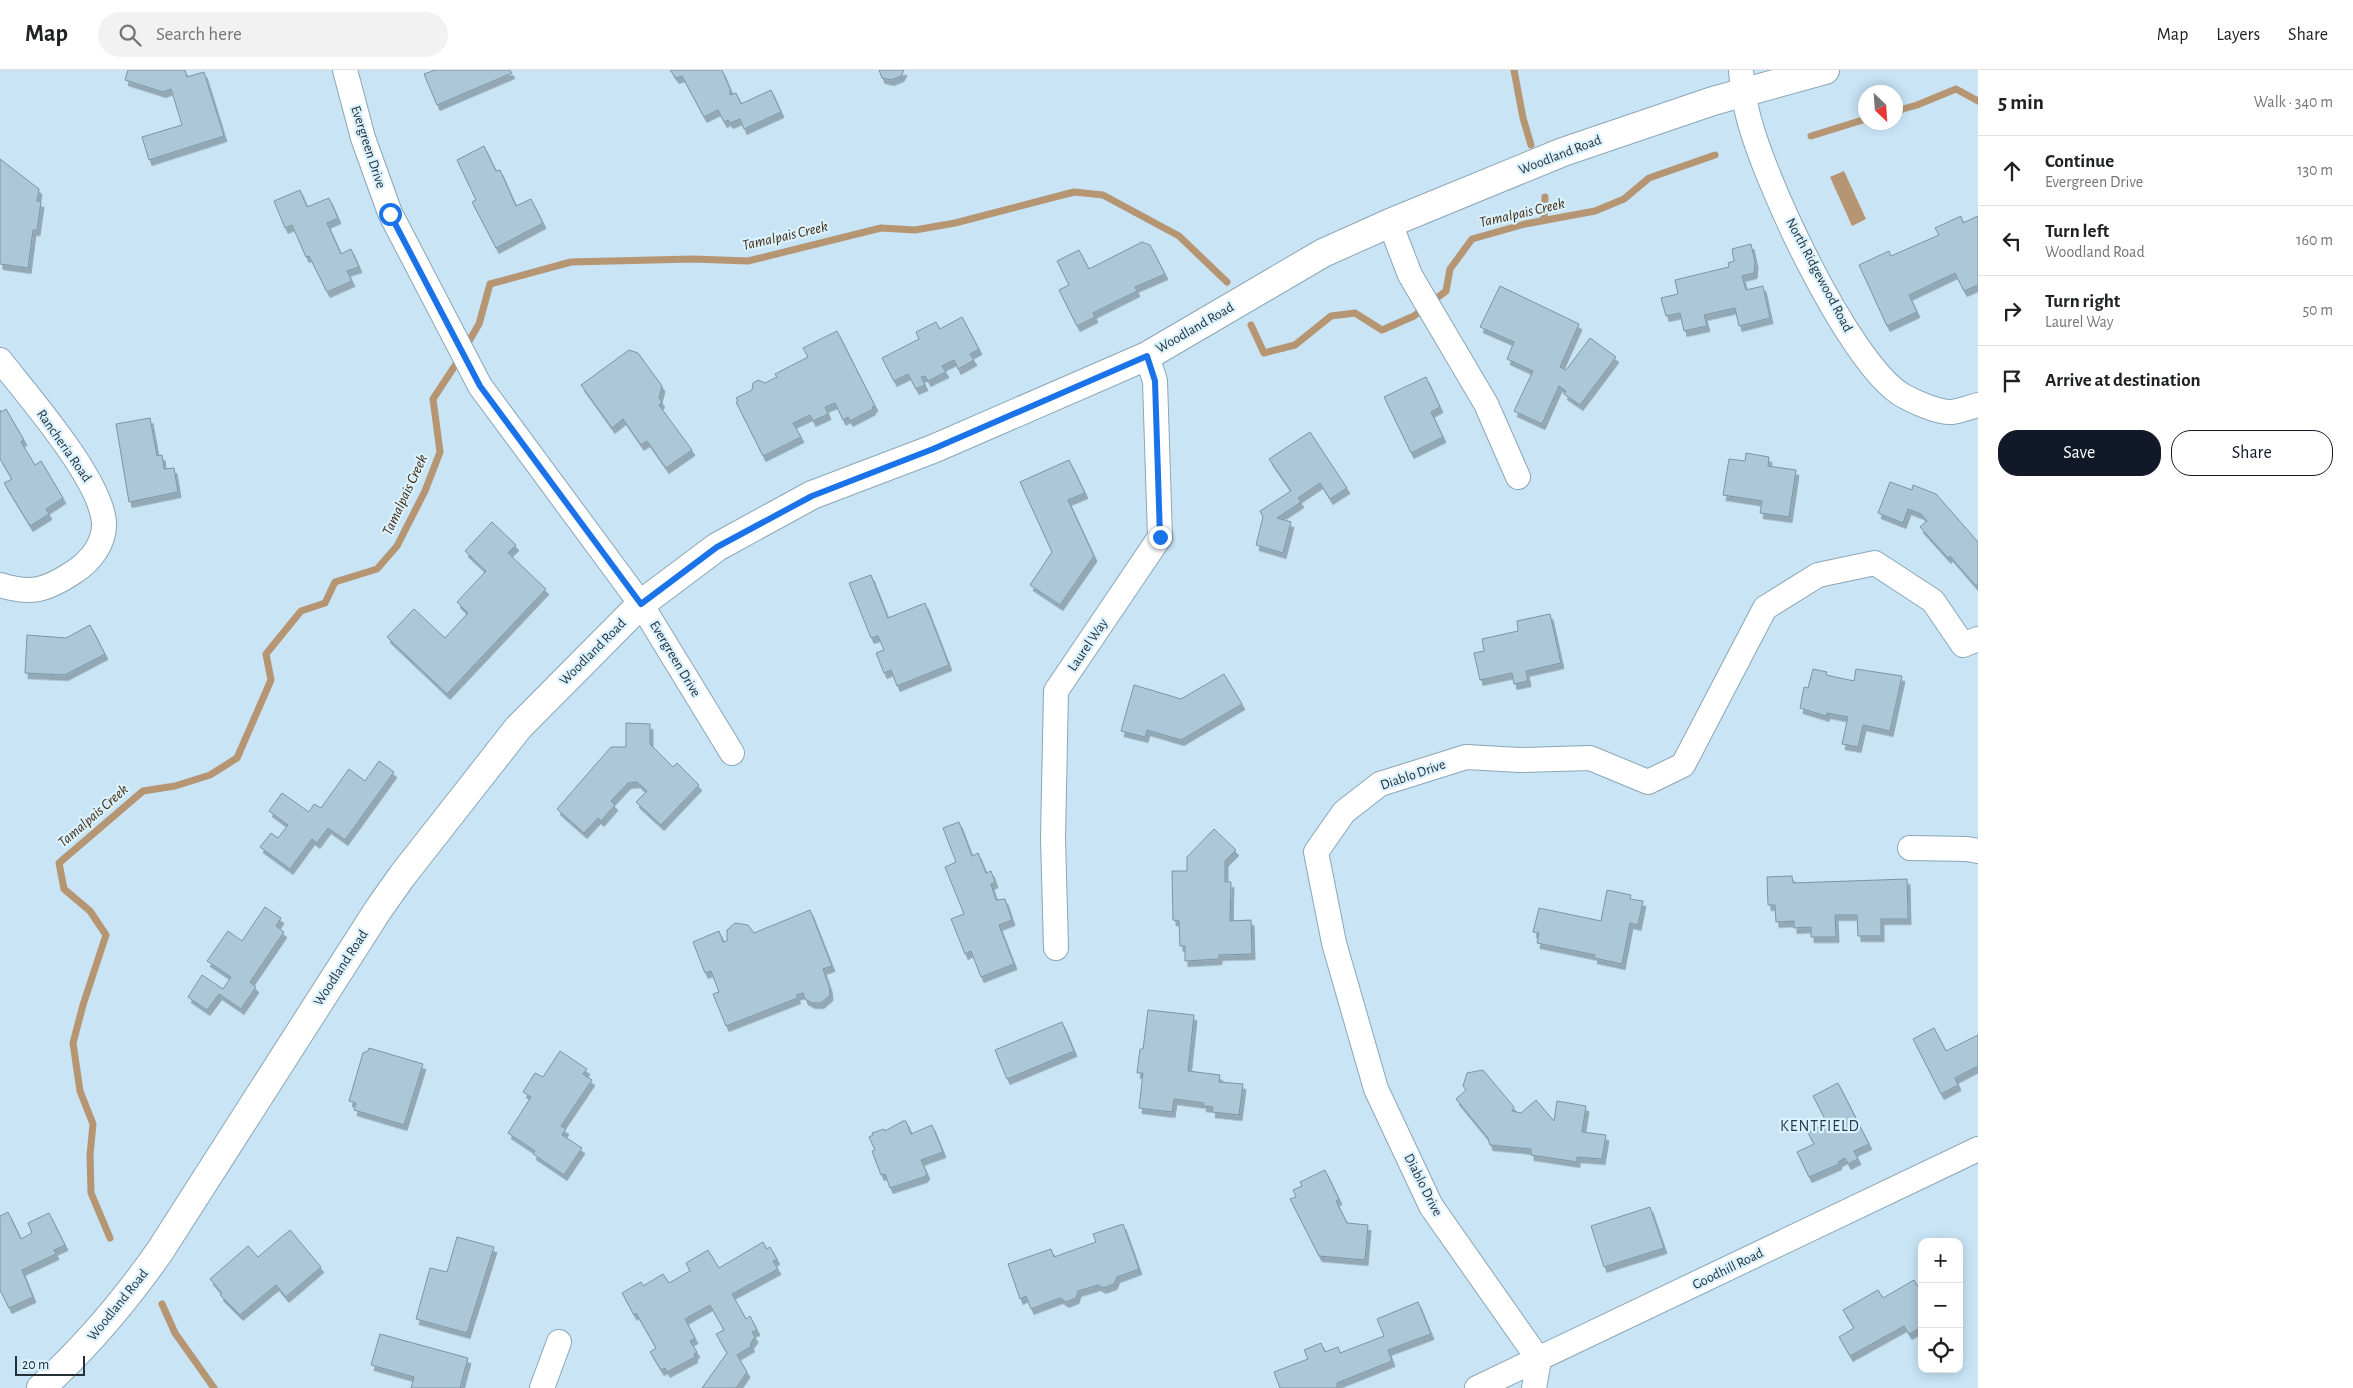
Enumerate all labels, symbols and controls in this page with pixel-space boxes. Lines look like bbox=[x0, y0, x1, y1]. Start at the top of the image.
search box bbox=[98, 12, 448, 57]
icon: search bbox=[116, 21, 144, 49]
text: Map bbox=[25, 22, 68, 46]
text: Search here bbox=[156, 25, 242, 44]
text: Map bbox=[2157, 26, 2188, 44]
text: Layers bbox=[2216, 26, 2260, 44]
text: Share bbox=[2288, 26, 2328, 44]
north arrow bbox=[1858, 85, 1903, 130]
text: 5 min bbox=[1998, 92, 2044, 113]
text: Walk · 340 m bbox=[2254, 94, 2333, 110]
street label: Evergreen Drive bbox=[348, 104, 388, 190]
street label: Woodland Road bbox=[1517, 133, 1603, 177]
text: Continue bbox=[2045, 152, 2114, 171]
icon: ahead bbox=[1998, 157, 2026, 185]
text: 130 m bbox=[2297, 162, 2333, 178]
text: Evergreen Drive bbox=[2045, 174, 2143, 190]
water label: Tamalpais Creek bbox=[1478, 196, 1566, 230]
route start bbox=[379, 203, 402, 226]
street label: North Ridgewood Road bbox=[1783, 216, 1855, 334]
water label: Tamalpais Creek bbox=[741, 219, 829, 253]
text: Turn left bbox=[2045, 222, 2109, 241]
icon: left bbox=[1998, 227, 2026, 255]
text: 160 m bbox=[2296, 232, 2333, 248]
text: Woodland Road bbox=[2045, 244, 2145, 260]
text: Turn right bbox=[2045, 292, 2120, 311]
icon: right bbox=[1998, 297, 2026, 325]
street label: Woodland Road bbox=[1154, 300, 1236, 356]
text: 50 m bbox=[2302, 302, 2333, 318]
text: Laurel Way bbox=[2045, 314, 2114, 330]
icon: arrive bbox=[1998, 367, 2026, 395]
text: Arrive at destination bbox=[2045, 371, 2201, 390]
street label: Rancheria Road bbox=[34, 407, 94, 485]
button: Save bbox=[1998, 430, 2161, 476]
button: Share bbox=[2171, 430, 2333, 476]
water label: Tamalpais Creek bbox=[380, 452, 430, 538]
route end bbox=[1149, 526, 1172, 549]
street label: Woodland Road bbox=[557, 616, 629, 688]
street label: Laurel Way bbox=[1065, 616, 1111, 674]
street label: Evergreen Drive bbox=[647, 619, 703, 699]
street label: Diablo Drive bbox=[1379, 757, 1447, 793]
water label: Tamalpais Creek bbox=[55, 782, 131, 850]
street label: Woodland Road bbox=[311, 928, 371, 1008]
district label: KENTFIELD bbox=[1780, 1118, 1860, 1134]
street label: Diablo Drive bbox=[1401, 1152, 1445, 1218]
map controls bbox=[1918, 1238, 1963, 1373]
button: + bbox=[1918, 1238, 1963, 1283]
street label: Goodhill Road bbox=[1690, 1246, 1766, 1292]
street label: Woodland Road bbox=[85, 1267, 151, 1343]
button: − bbox=[1918, 1283, 1963, 1328]
button: locate bbox=[1918, 1328, 1963, 1373]
scale bar bbox=[15, 1353, 85, 1376]
text: 20 m bbox=[22, 1358, 49, 1372]

